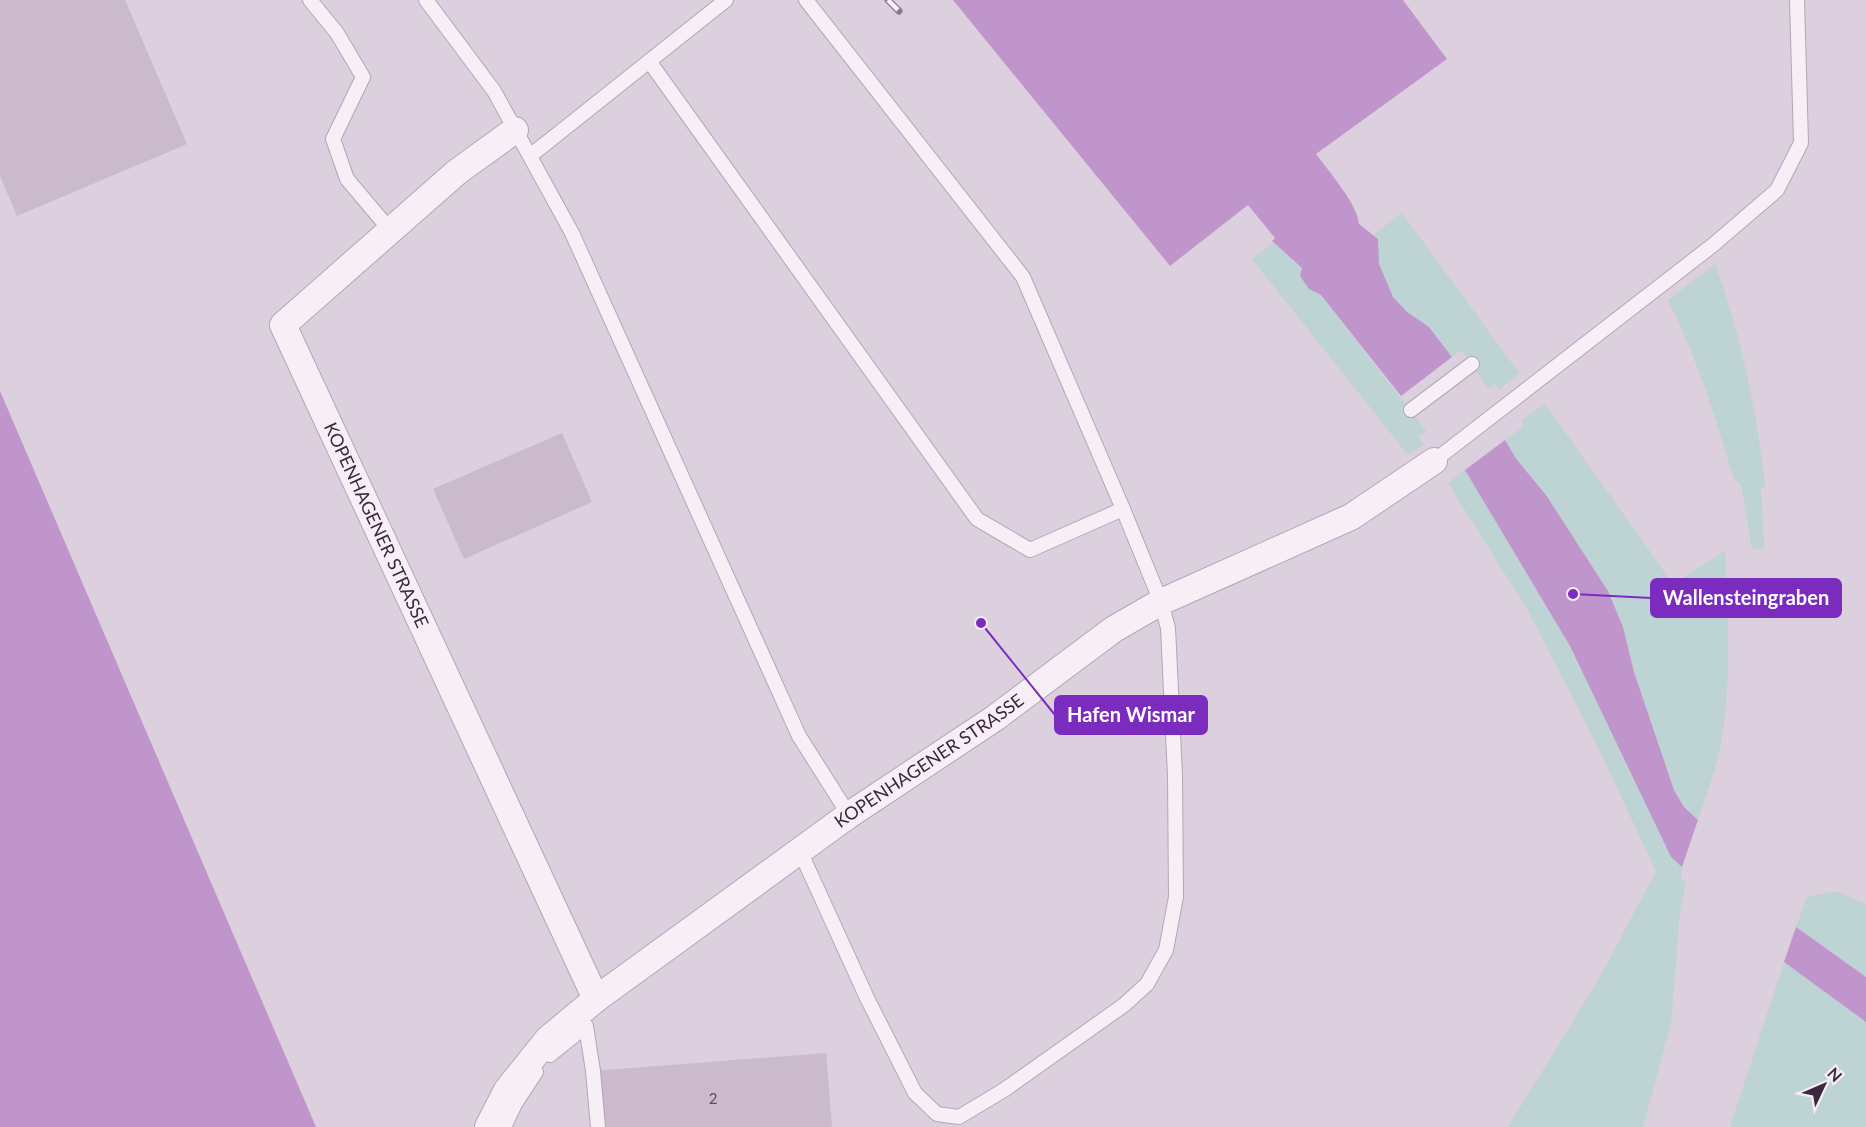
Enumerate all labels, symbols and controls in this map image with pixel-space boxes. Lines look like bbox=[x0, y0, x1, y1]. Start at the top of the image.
street label: KOPENHAGENER STRASSE bbox=[320, 419, 434, 631]
callout: Wallensteingraben bbox=[1651, 579, 1841, 617]
text: Wallensteingraben bbox=[1663, 585, 1829, 609]
street label: KOPENHAGENER STRASSE bbox=[830, 689, 1028, 832]
callout: Hafen Wismar bbox=[1055, 696, 1207, 734]
text: Hafen Wismar bbox=[1067, 702, 1195, 726]
north arrow bbox=[1794, 1055, 1854, 1115]
text: N bbox=[1824, 1063, 1846, 1085]
house number: 2 bbox=[709, 1089, 717, 1107]

